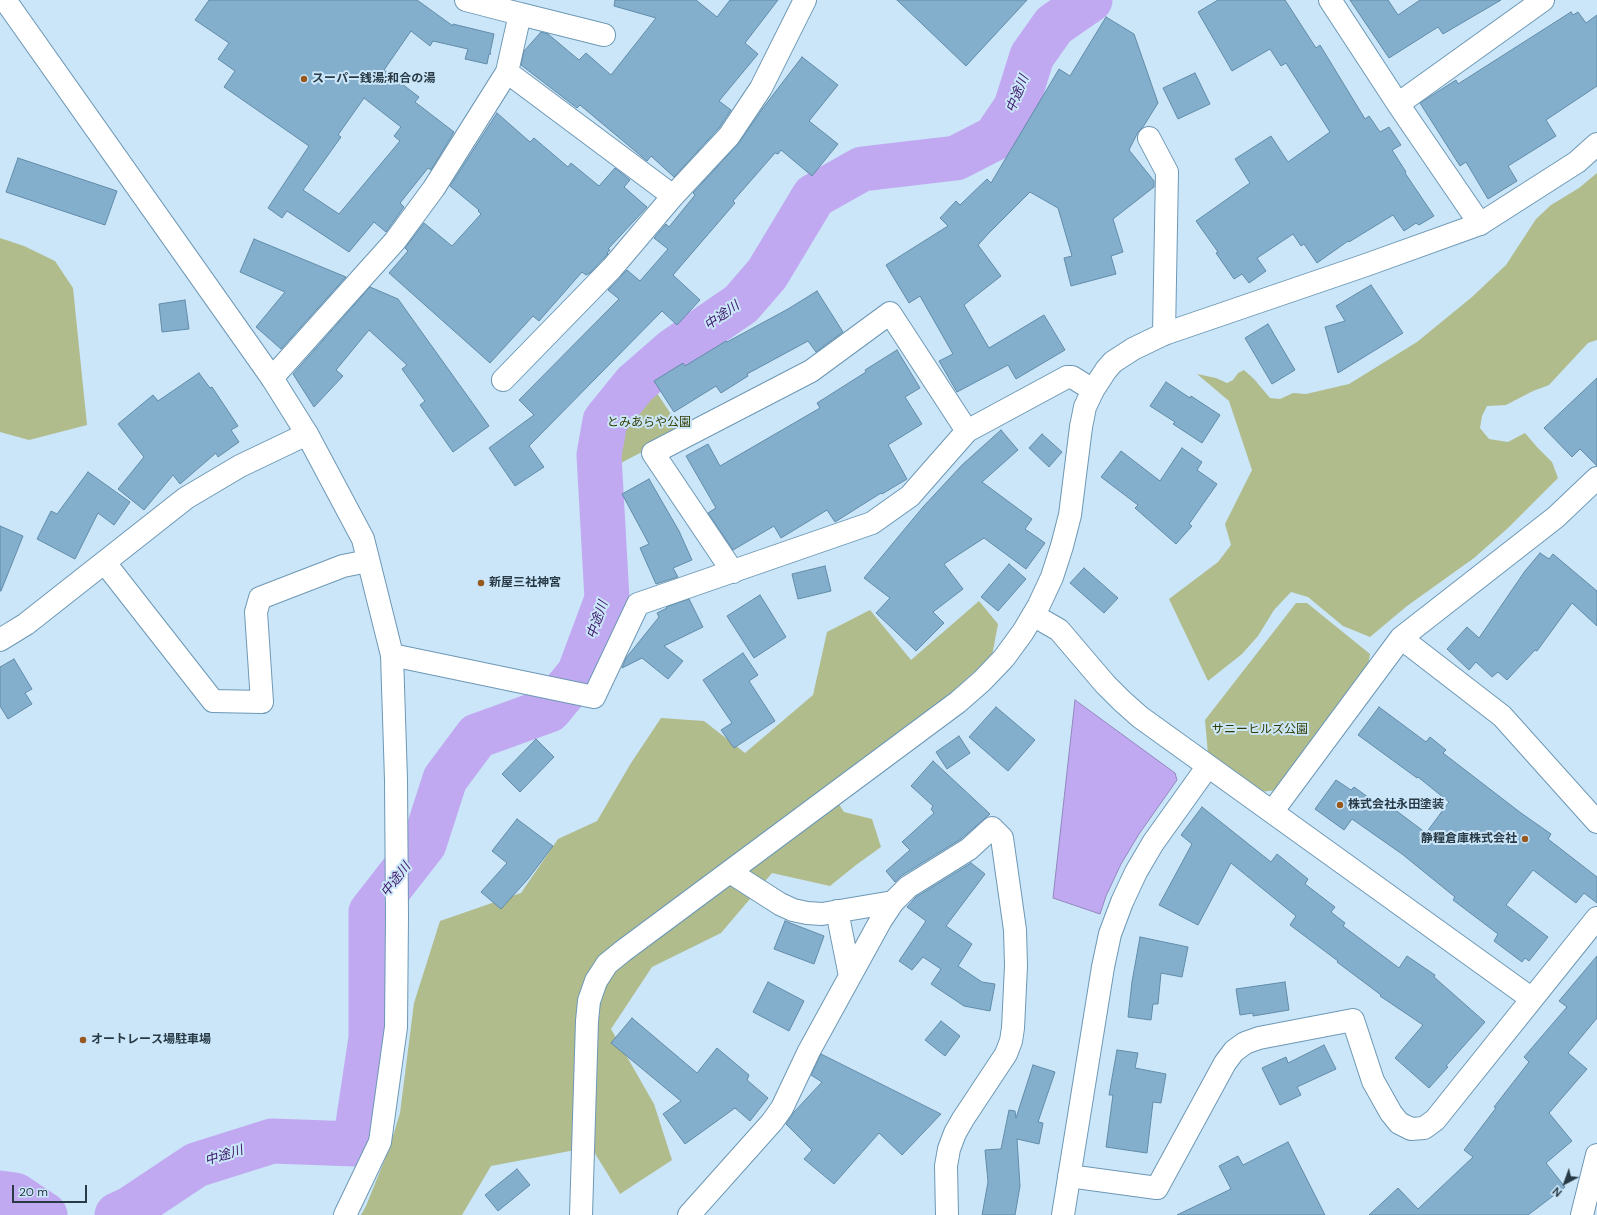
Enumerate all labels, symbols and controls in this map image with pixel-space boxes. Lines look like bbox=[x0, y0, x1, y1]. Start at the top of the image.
place label: スーパー銭湯;和合の湯 bbox=[312, 72, 435, 86]
water label: 中途川 bbox=[1003, 73, 1033, 115]
marker: スーパー銭湯;和合の湯 bbox=[299, 74, 309, 84]
water label: 中途川 bbox=[702, 298, 742, 334]
park label: とみあらや公園 bbox=[607, 416, 691, 430]
place label: 新屋三社神宮 bbox=[489, 576, 561, 590]
marker: 新屋三社神宮 bbox=[476, 578, 486, 588]
water label: 中途川 bbox=[584, 599, 612, 641]
park label: サニーヒルズ公園 bbox=[1212, 723, 1308, 737]
place label: 株式会社永田塗装 bbox=[1348, 798, 1444, 812]
marker: 株式会社永田塗装 bbox=[1335, 800, 1345, 810]
place label: 静糧倉庫株式会社 bbox=[1421, 832, 1517, 846]
marker: 静糧倉庫株式会社 bbox=[1520, 834, 1530, 844]
water label: 中途川 bbox=[378, 860, 414, 900]
place label: オートレース場駐車場 bbox=[91, 1033, 211, 1047]
marker: オートレース場駐車場 bbox=[78, 1035, 88, 1045]
water label: 中途川 bbox=[203, 1143, 245, 1169]
north arrow bbox=[1545, 1163, 1585, 1203]
scale bar bbox=[14, 1177, 89, 1203]
text: 20 m bbox=[19, 1184, 48, 1200]
text: N bbox=[1550, 1184, 1565, 1200]

